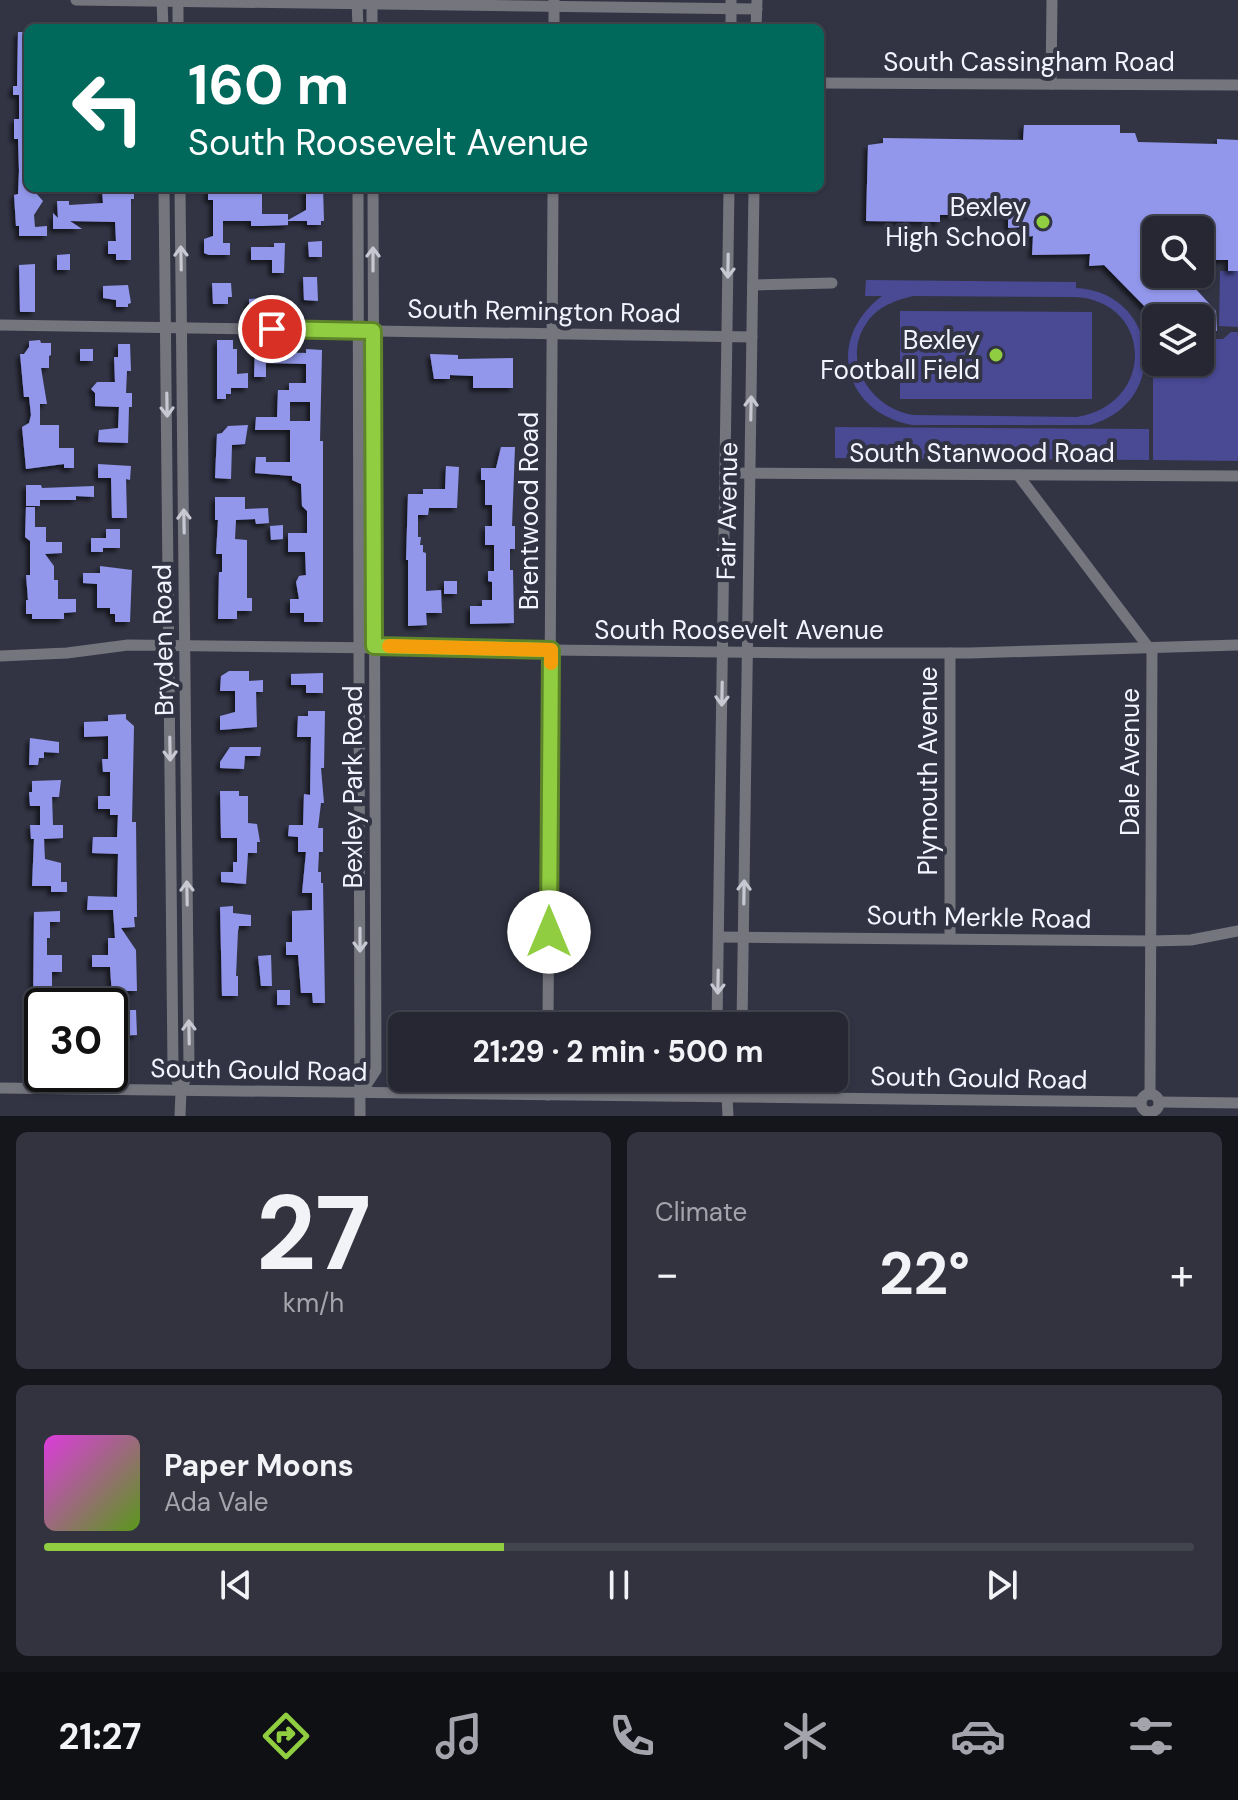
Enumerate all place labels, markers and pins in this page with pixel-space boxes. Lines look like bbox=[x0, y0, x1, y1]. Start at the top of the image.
place label: Bexley High School bbox=[885, 190, 1027, 254]
marker: Bexley High School bbox=[1034, 213, 1052, 231]
pin bbox=[238, 295, 306, 363]
place label: Bexley Football Field bbox=[820, 323, 980, 387]
marker: Bexley Football Field bbox=[987, 346, 1005, 364]

